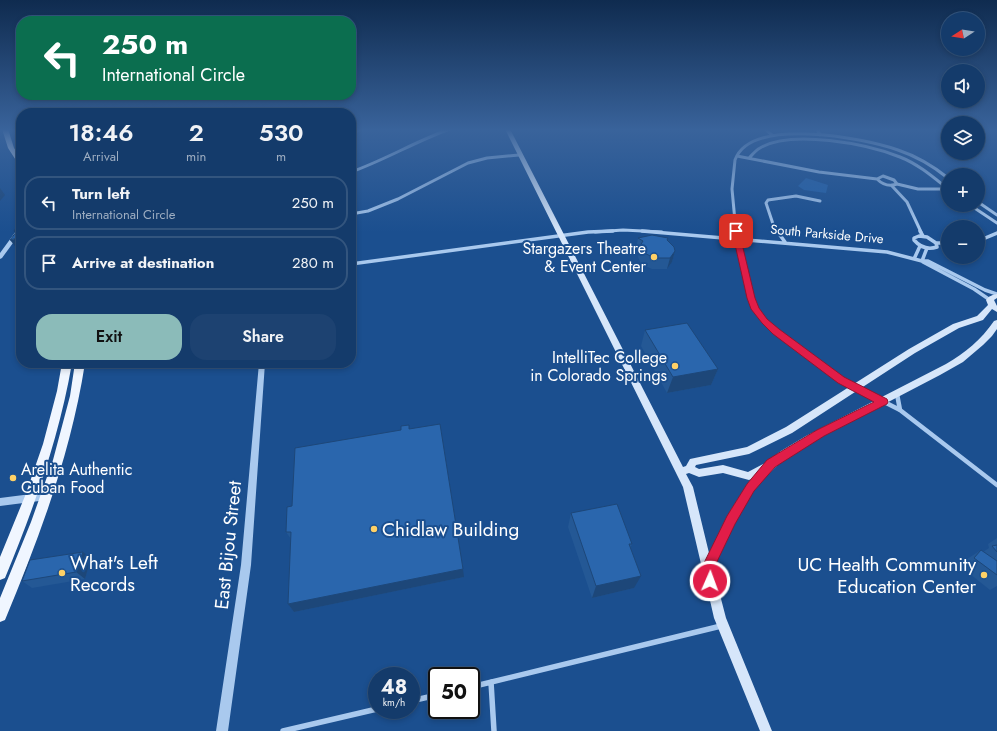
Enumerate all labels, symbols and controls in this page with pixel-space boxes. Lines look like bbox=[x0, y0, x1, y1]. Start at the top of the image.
north arrow bbox=[941, 12, 985, 56]
map controls bbox=[941, 12, 985, 264]
text: 250 m bbox=[102, 24, 188, 65]
icon: left bbox=[36, 32, 88, 84]
text: International Circle bbox=[102, 62, 245, 88]
button: sound bbox=[941, 64, 985, 108]
text: 18:46 bbox=[68, 115, 134, 150]
text: 2 bbox=[189, 115, 204, 150]
text: 530 bbox=[259, 115, 304, 150]
button: layers bbox=[941, 116, 985, 160]
text: Arrival bbox=[83, 147, 119, 166]
text: min bbox=[186, 147, 206, 166]
text: m bbox=[276, 147, 286, 166]
button: + bbox=[941, 168, 985, 212]
text: Turn left bbox=[72, 183, 130, 205]
icon: left bbox=[38, 192, 60, 214]
text: 250 m bbox=[292, 192, 334, 214]
text: International Circle bbox=[72, 205, 175, 224]
pin bbox=[719, 214, 753, 248]
icon: arrive bbox=[725, 220, 747, 242]
street label: South Parkside Drive bbox=[770, 220, 885, 248]
button: − bbox=[941, 220, 985, 264]
place label: Stargazers Theatre & Event Center bbox=[522, 237, 647, 278]
icon: arrive bbox=[38, 252, 60, 274]
text: Arrive at destination bbox=[72, 252, 214, 274]
text: 280 m bbox=[292, 252, 334, 274]
marker: Stargazers Theatre & Event Center bbox=[649, 252, 659, 262]
button: Exit bbox=[36, 314, 182, 360]
button: Share bbox=[190, 314, 336, 360]
place label: IntelliTec College in Colorado Springs bbox=[530, 346, 667, 387]
marker: IntelliTec College in Colorado Springs bbox=[670, 361, 680, 371]
place label: Arelita Authentic Cuban Food bbox=[21, 458, 132, 499]
marker: Arelita Authentic Cuban Food bbox=[8, 473, 18, 483]
street label: East Bijou Street bbox=[208, 479, 248, 611]
place label: Chidlaw Building bbox=[382, 516, 519, 543]
marker: Chidlaw Building bbox=[369, 524, 379, 534]
place label: What's Left Records bbox=[70, 549, 158, 598]
place label: UC Health Community Education Center bbox=[797, 551, 977, 600]
position arrow bbox=[689, 560, 731, 602]
marker: What's Left Records bbox=[57, 568, 67, 578]
marker: UC Health Community Education Center bbox=[979, 570, 989, 580]
speed limit sign: 50 bbox=[428, 667, 480, 719]
text: 48 bbox=[381, 673, 407, 702]
text: km/h bbox=[383, 695, 405, 710]

